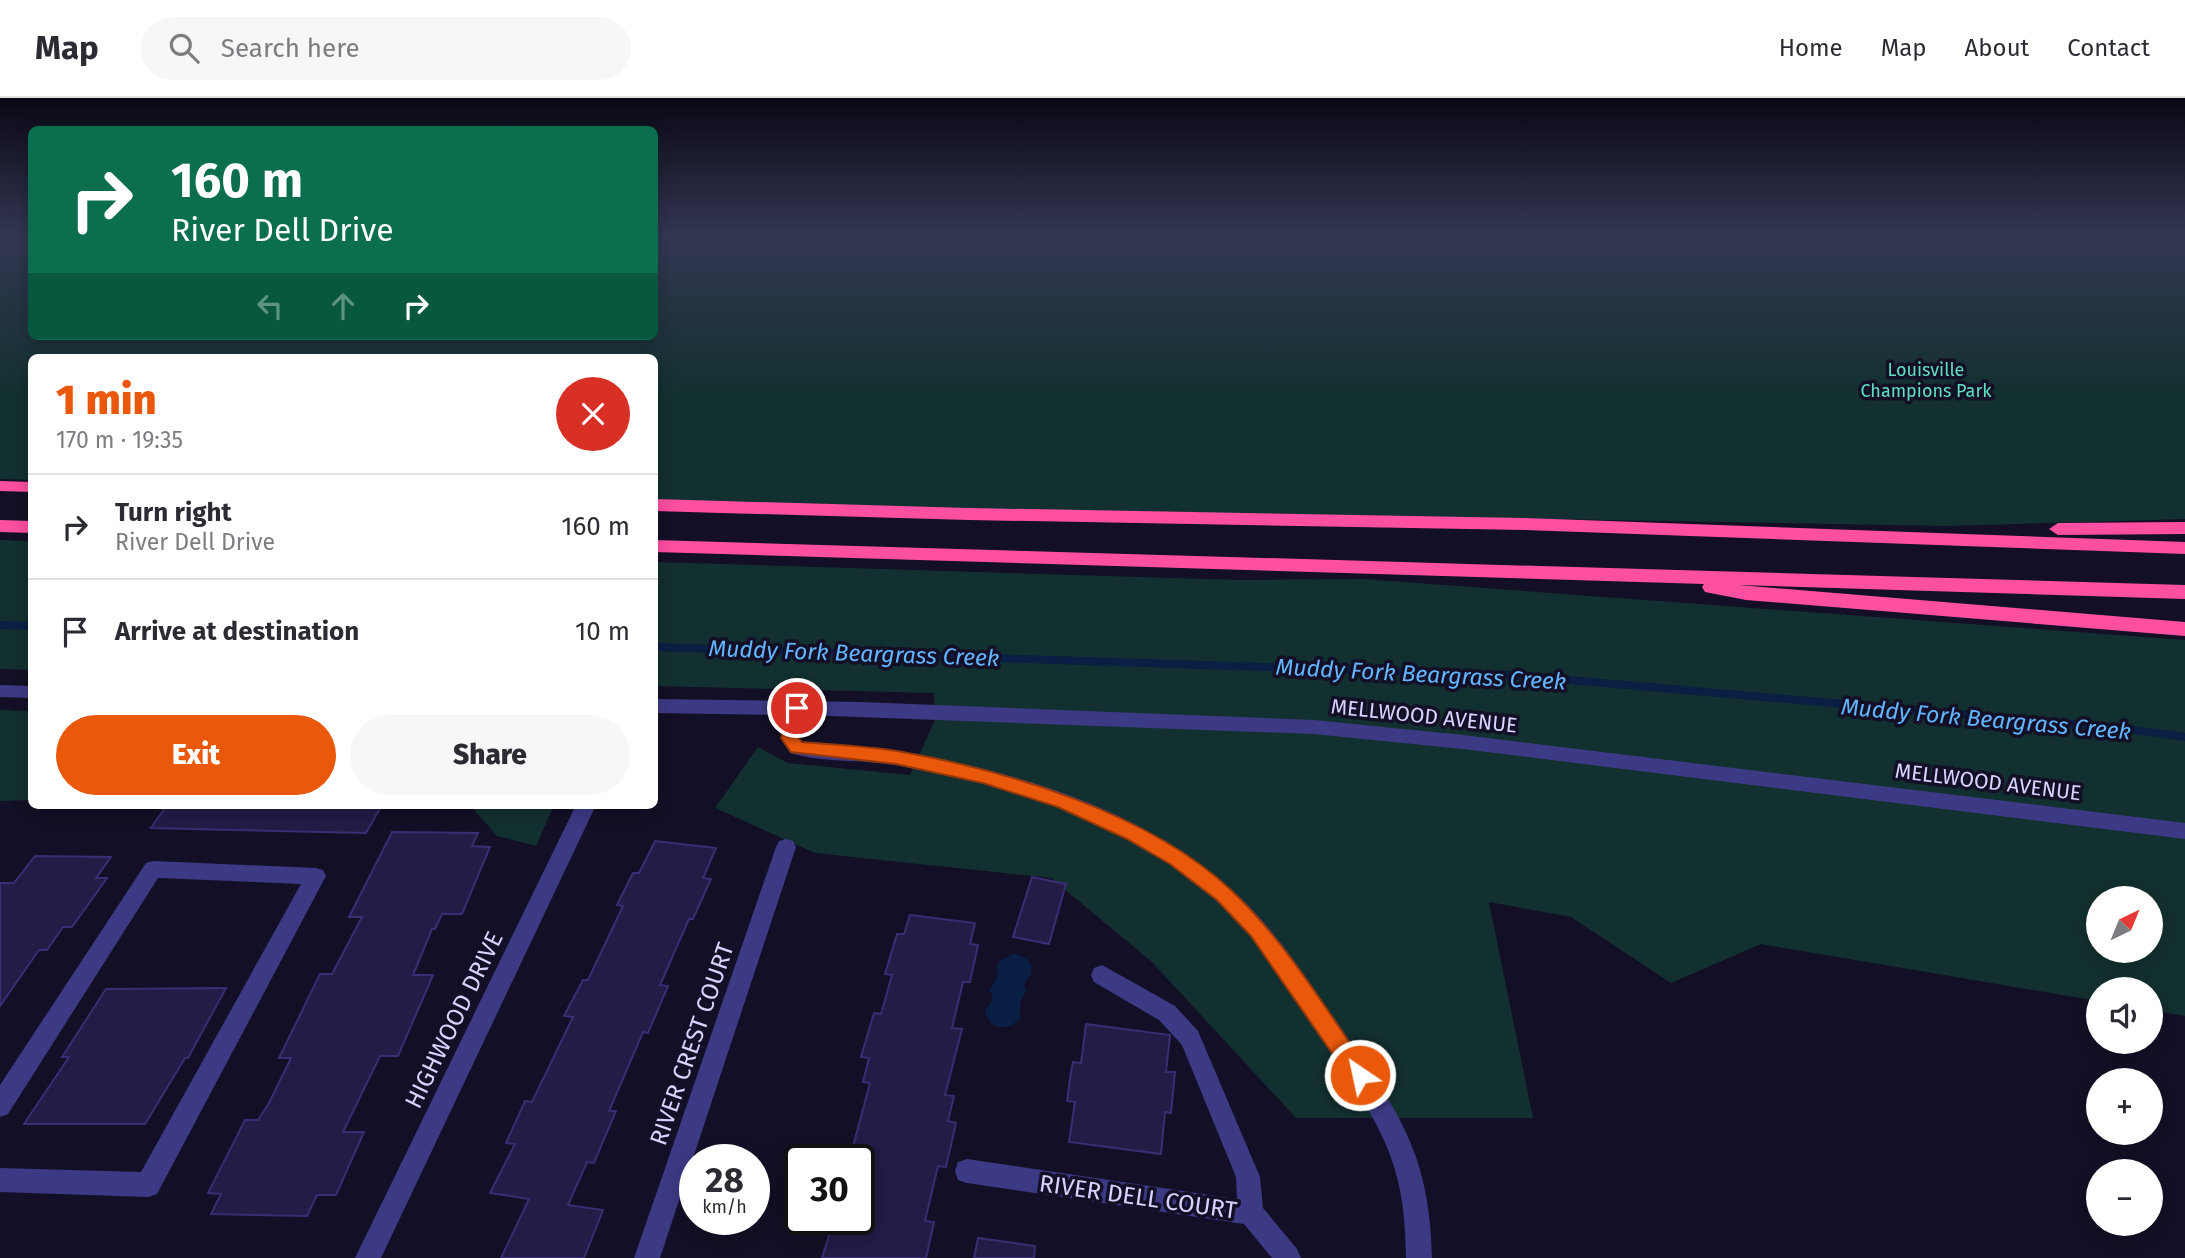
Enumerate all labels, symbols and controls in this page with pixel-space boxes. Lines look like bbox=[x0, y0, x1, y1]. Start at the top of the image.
search box bbox=[141, 17, 631, 80]
text: Map bbox=[35, 28, 99, 68]
icon: search bbox=[165, 29, 203, 67]
text: Search here bbox=[221, 33, 360, 64]
text: Home bbox=[1779, 34, 1843, 62]
text: Map bbox=[1881, 34, 1927, 62]
text: About bbox=[1965, 34, 2029, 62]
text: Contact bbox=[2067, 34, 2150, 62]
text: 160 m bbox=[171, 151, 303, 210]
icon: right bbox=[56, 154, 147, 245]
text: River Dell Drive bbox=[171, 211, 394, 249]
icon: left bbox=[251, 287, 289, 325]
icon: ahead bbox=[324, 287, 362, 325]
icon: right bbox=[397, 287, 435, 325]
park label: Louisville Champions Park bbox=[1860, 359, 1992, 402]
text: 1 min bbox=[56, 375, 157, 425]
button: close bbox=[556, 377, 630, 451]
text: 170 m · 19:35 bbox=[56, 426, 183, 454]
text: Turn right bbox=[115, 497, 232, 528]
icon: right bbox=[56, 508, 94, 546]
text: 160 m bbox=[561, 511, 630, 542]
text: River Dell Drive bbox=[115, 528, 275, 556]
icon: arrive bbox=[56, 613, 94, 651]
text: Arrive at destination bbox=[115, 616, 359, 647]
text: 10 m bbox=[575, 616, 630, 647]
water label: Muddy Fork Beargrass Creek bbox=[708, 634, 1000, 672]
water label: Muddy Fork Beargrass Creek bbox=[1275, 652, 1567, 696]
pin bbox=[767, 678, 827, 738]
icon: arrive bbox=[778, 689, 816, 727]
water label: Muddy Fork Beargrass Creek bbox=[1840, 692, 2132, 746]
street label: MELLWOOD AVENUE bbox=[1330, 693, 1518, 739]
button: Exit bbox=[56, 715, 336, 795]
button: Share bbox=[350, 715, 630, 795]
street label: MELLWOOD AVENUE bbox=[1893, 758, 2083, 806]
north arrow bbox=[2086, 886, 2163, 962]
map controls bbox=[2086, 886, 2163, 1236]
street label: HIGHWOOD DRIVE bbox=[399, 927, 509, 1113]
street label: RIVER CREST COURT bbox=[644, 938, 740, 1149]
button: sound bbox=[2086, 977, 2163, 1054]
position arrow bbox=[1323, 1038, 1397, 1112]
button: + bbox=[2086, 1068, 2163, 1145]
speed limit sign: 30 bbox=[784, 1144, 875, 1235]
text: 28 bbox=[705, 1159, 744, 1201]
button: − bbox=[2086, 1159, 2163, 1236]
street label: RIVER DELL COURT bbox=[1037, 1169, 1239, 1225]
text: km/h bbox=[702, 1196, 747, 1218]

